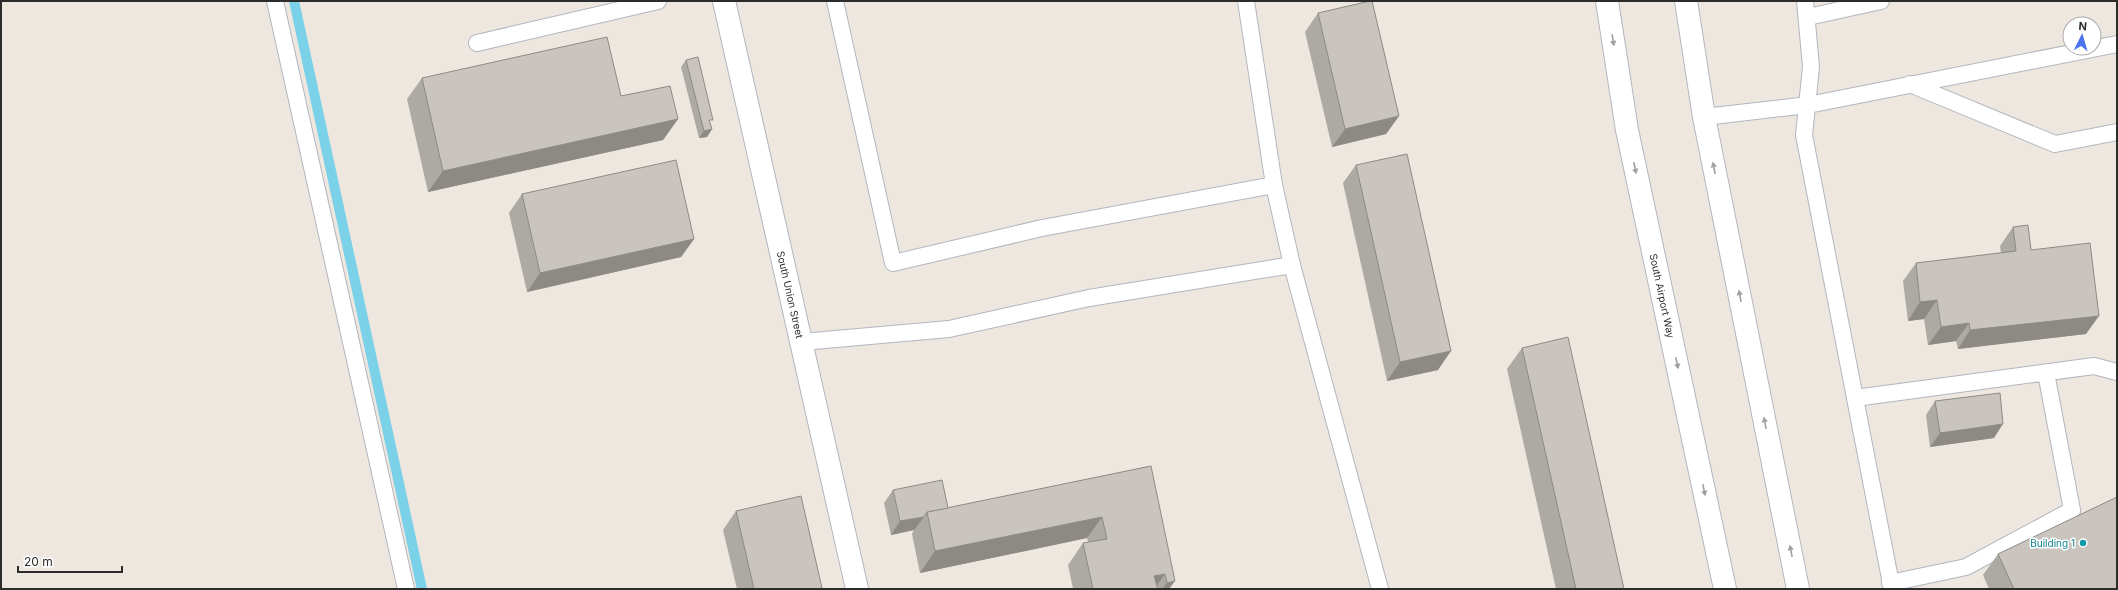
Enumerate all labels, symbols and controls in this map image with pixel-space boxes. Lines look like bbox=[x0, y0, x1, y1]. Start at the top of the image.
north arrow bbox=[2062, 16, 2102, 56]
text: N bbox=[2078, 19, 2088, 33]
one-way arrow bbox=[1610, 33, 1616, 46]
one-way arrow bbox=[1633, 161, 1639, 174]
one-way arrow bbox=[1711, 162, 1717, 174]
street label: South Union Street bbox=[775, 250, 806, 340]
street label: South Airport Way bbox=[1648, 252, 1677, 340]
one-way arrow bbox=[1736, 290, 1742, 302]
one-way arrow bbox=[1674, 357, 1680, 369]
one-way arrow bbox=[1762, 417, 1768, 429]
one-way arrow bbox=[1701, 484, 1707, 496]
place label: Building 1 bbox=[2030, 537, 2075, 549]
marker: Building 1 bbox=[2078, 538, 2088, 548]
one-way arrow bbox=[1787, 545, 1793, 557]
scale bar bbox=[18, 548, 122, 574]
text: 20 m bbox=[24, 554, 53, 569]

